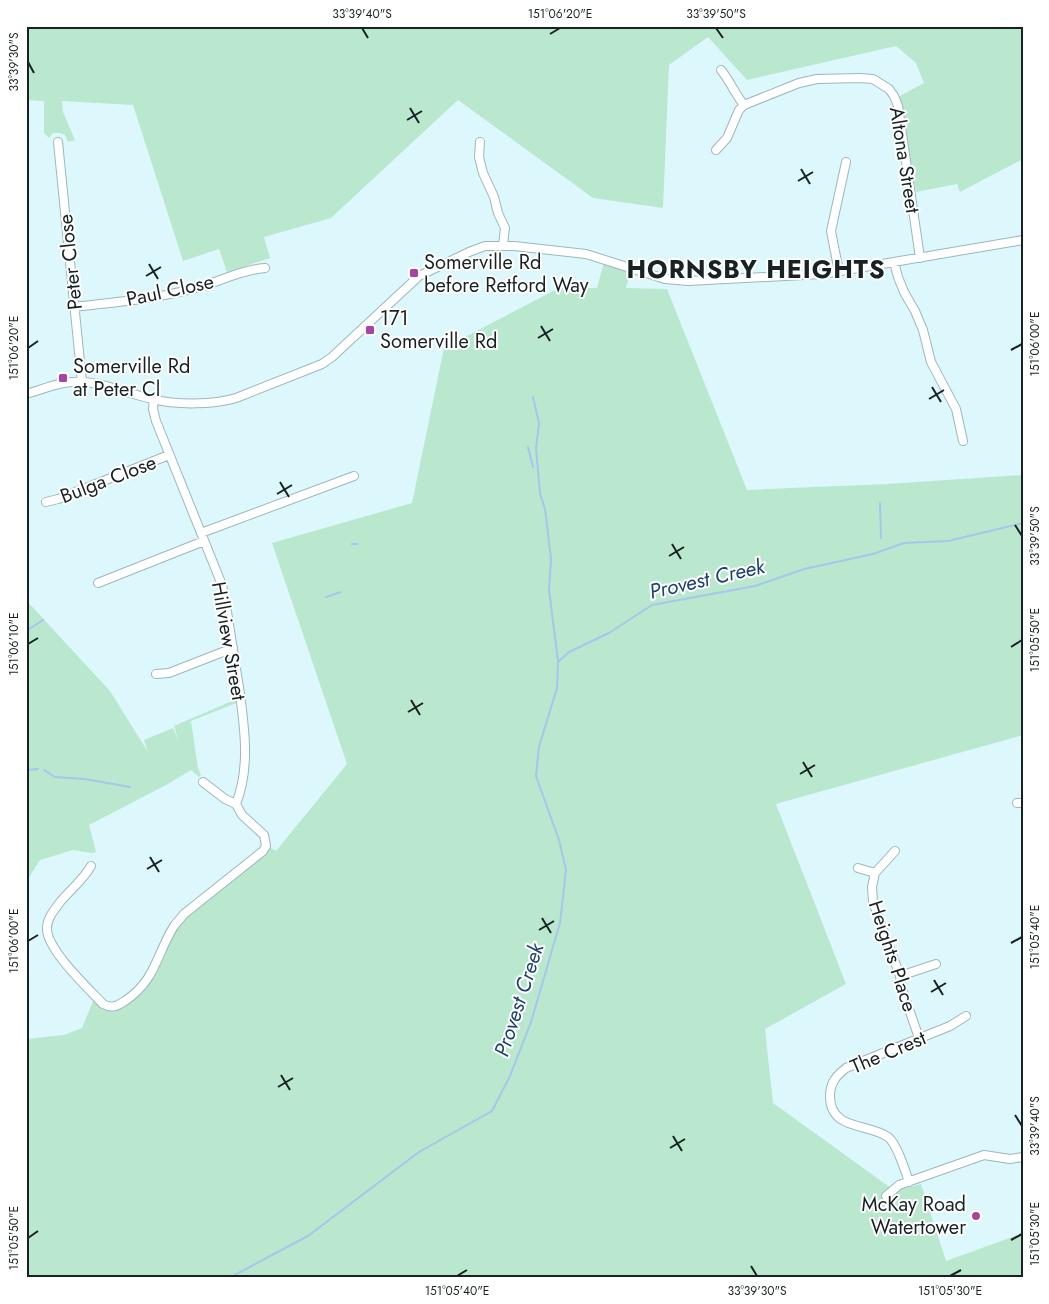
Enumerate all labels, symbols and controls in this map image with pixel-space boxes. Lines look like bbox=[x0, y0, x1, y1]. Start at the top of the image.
text: 33°39'40"S bbox=[332, 5, 392, 23]
text: 151°06'20"E bbox=[528, 5, 592, 23]
text: 33°39'50"S bbox=[686, 5, 746, 23]
text: 33°39'30"S bbox=[5, 32, 23, 92]
street label: Altona Street bbox=[882, 105, 927, 216]
street label: Peter Close bbox=[51, 213, 90, 311]
place label: Somerville Rd before Retford Way bbox=[424, 248, 589, 300]
district label: HORNSBY HEIGHTS bbox=[626, 251, 886, 287]
street label: Paul Close bbox=[124, 267, 216, 314]
marker: Somerville Rd before Retford Way bbox=[408, 267, 420, 279]
place label: 171 Somerville Rd bbox=[380, 304, 497, 356]
text: 151°06'00"E bbox=[1026, 311, 1044, 377]
text: 151°06'20"E bbox=[5, 316, 23, 380]
marker: 171 Somerville Rd bbox=[364, 324, 376, 336]
place label: Somerville Rd at Peter Cl bbox=[73, 352, 190, 404]
marker: Somerville Rd at Peter Cl bbox=[57, 372, 69, 384]
street label: Bulga Close bbox=[56, 448, 160, 511]
text: 33°39'50"S bbox=[1026, 506, 1044, 566]
water label: Provest Creek bbox=[646, 551, 769, 607]
street label: Hillview Street bbox=[204, 579, 253, 703]
text: 151°05'50"E bbox=[1026, 608, 1044, 672]
text: 151°06'10"E bbox=[5, 612, 23, 676]
street label: Heights Place bbox=[861, 897, 924, 1016]
text: 151°05'40"E bbox=[1026, 905, 1044, 969]
text: 151°06'00"E bbox=[5, 908, 23, 974]
water label: Provest Creek bbox=[487, 939, 552, 1060]
street label: The Crest bbox=[846, 1024, 931, 1081]
text: 33°39'40"S bbox=[1026, 1096, 1044, 1156]
place label: McKay Road Watertower bbox=[861, 1190, 966, 1242]
text: 151°05'30"E bbox=[1026, 1202, 1044, 1266]
text: 151°05'50"E bbox=[5, 1206, 23, 1270]
marker: McKay Road Watertower bbox=[970, 1210, 982, 1222]
text: 151°05'40"E bbox=[425, 1282, 489, 1300]
text: 33°39'30"S bbox=[727, 1282, 787, 1300]
text: 151°05'30"E bbox=[918, 1282, 982, 1300]

